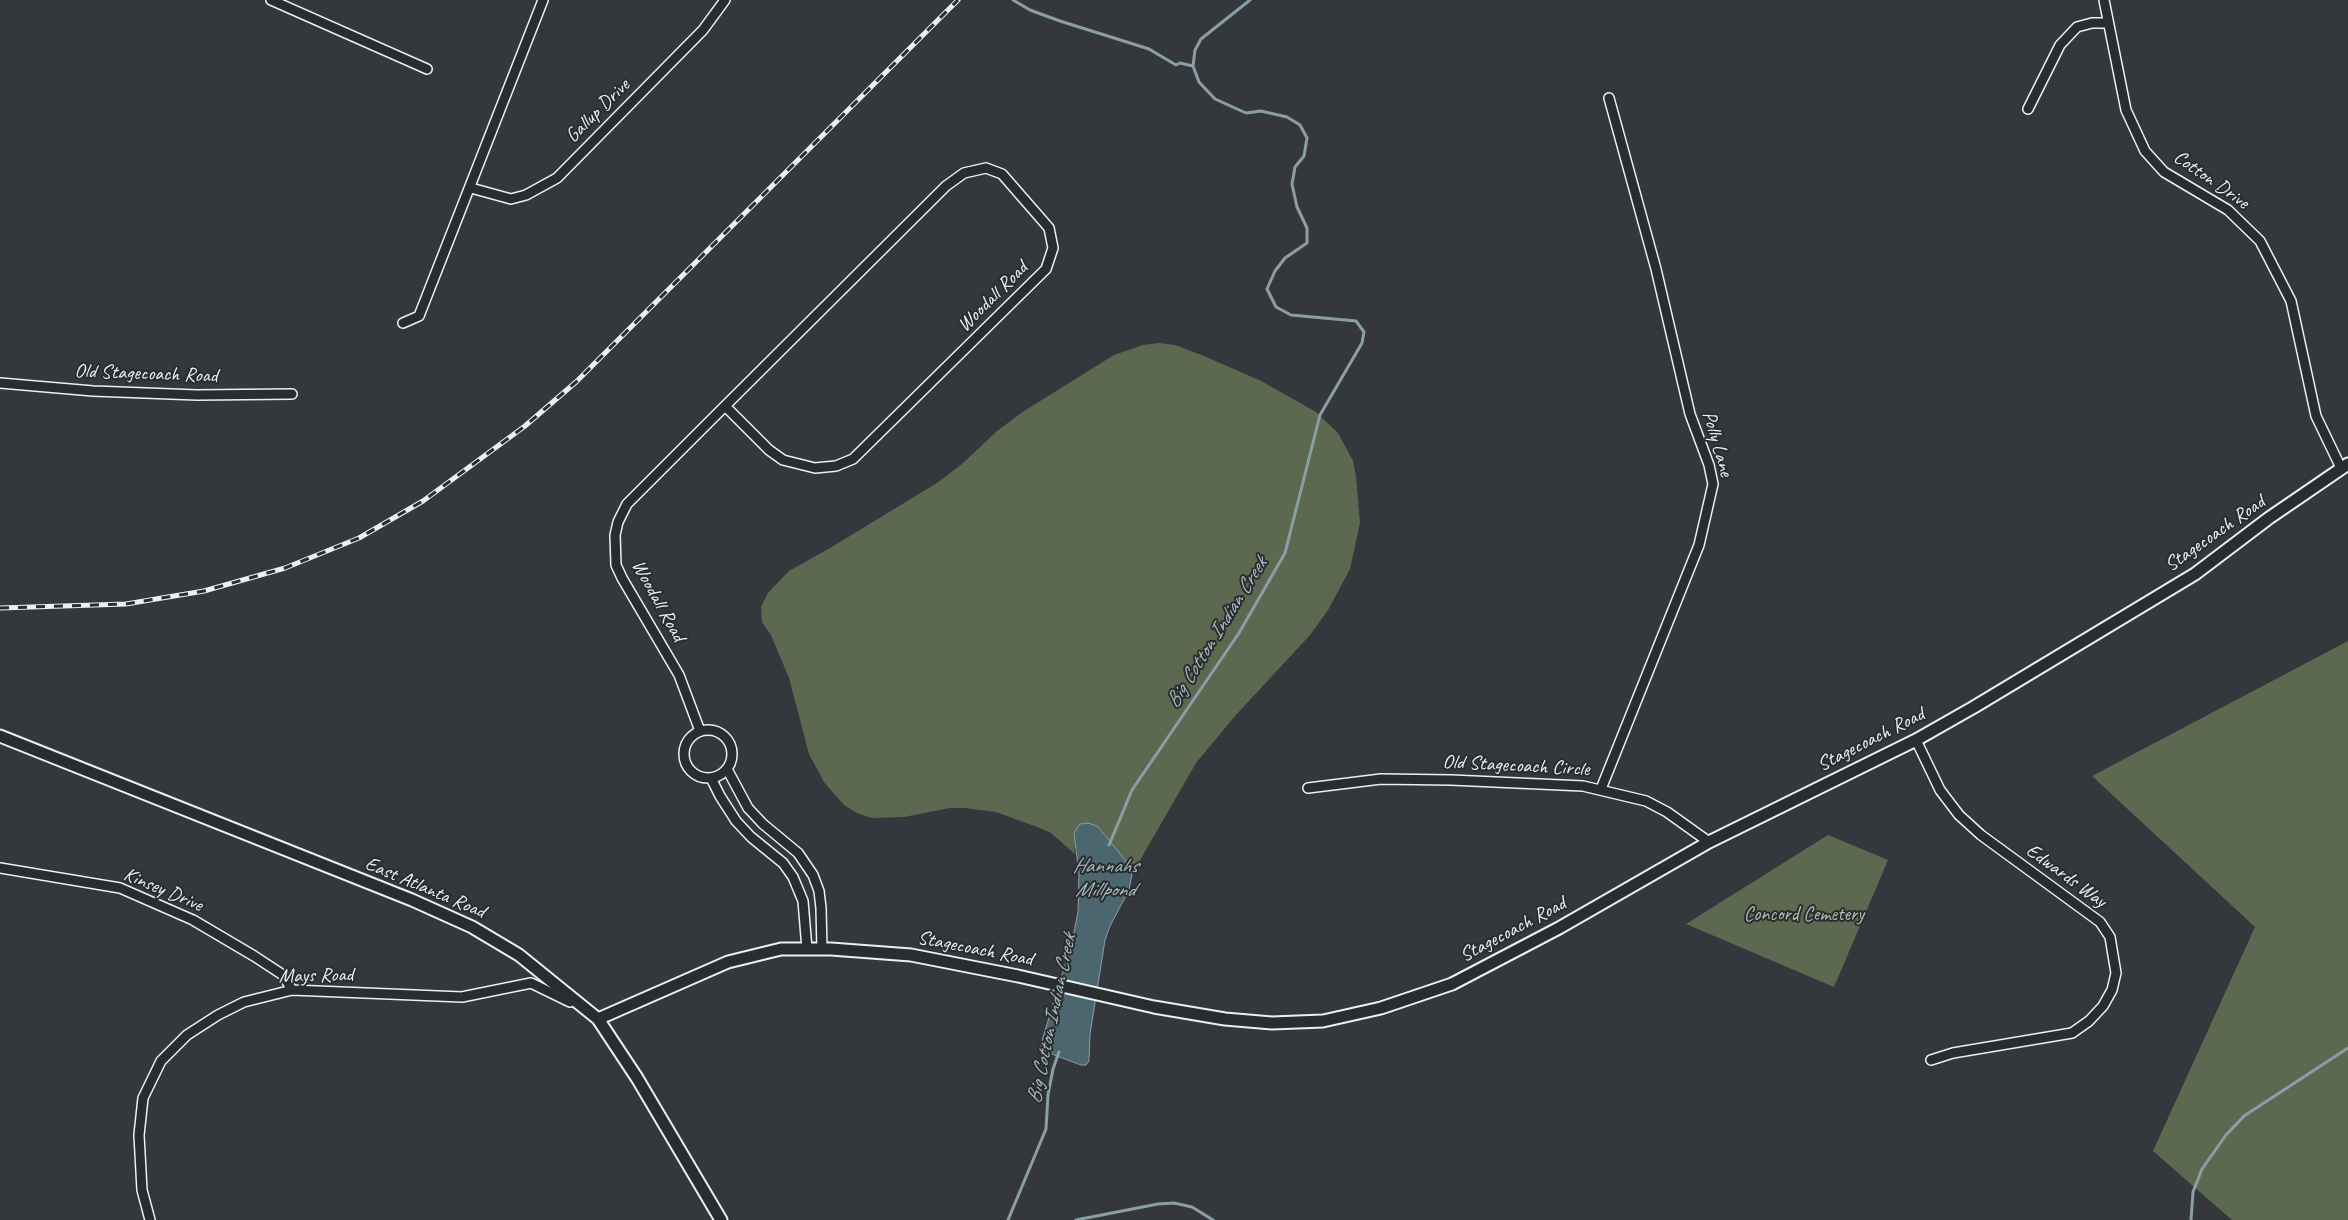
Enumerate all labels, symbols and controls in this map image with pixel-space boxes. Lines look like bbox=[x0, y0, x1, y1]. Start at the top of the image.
street label: Gallup Drive bbox=[561, 74, 635, 148]
street label: Cotton Drive bbox=[2169, 145, 2253, 215]
street label: Woodall Road bbox=[953, 257, 1033, 337]
street label: Old Stagecoach Road bbox=[74, 360, 218, 388]
street label: Polly Lane bbox=[1696, 409, 1738, 479]
street label: Stagecoach Road bbox=[2160, 491, 2270, 577]
water label: Big Cotton Indian Creek bbox=[1161, 553, 1273, 713]
street label: Woodall Road bbox=[626, 556, 690, 646]
street label: Stagecoach Road bbox=[1813, 703, 1929, 777]
street label: Old Stagecoach Circle bbox=[1442, 750, 1590, 782]
street label: Edwards Way bbox=[2021, 839, 2111, 913]
street label: East Atlanta Road bbox=[361, 852, 489, 924]
water label: Hannahs Millpond bbox=[1072, 853, 1138, 903]
street label: Kinsey Drive bbox=[120, 863, 206, 917]
street label: Stagecoach Road bbox=[1456, 892, 1570, 968]
park label: Concord Cemetery bbox=[1744, 903, 1864, 927]
street label: Stagecoach Road bbox=[915, 926, 1035, 972]
water label: Big Cotton Indian Creek bbox=[1022, 932, 1082, 1106]
street label: Mays Road bbox=[278, 963, 354, 989]

